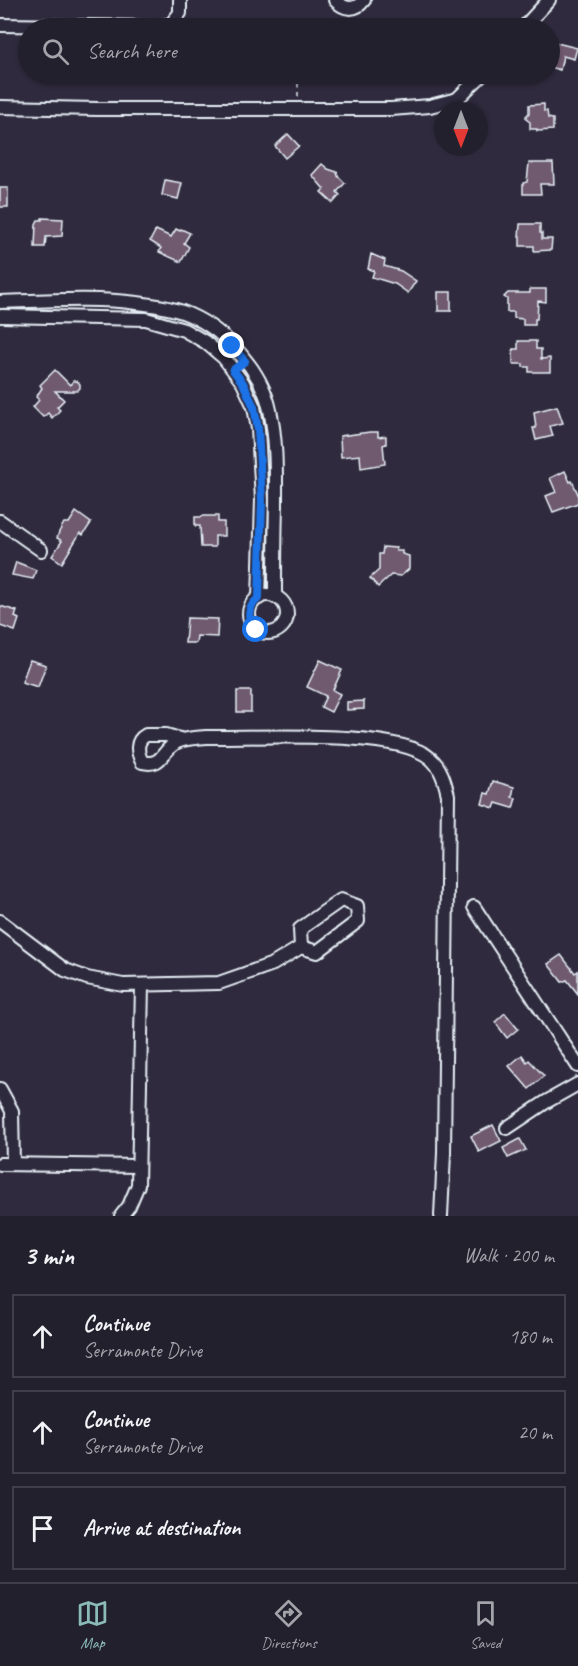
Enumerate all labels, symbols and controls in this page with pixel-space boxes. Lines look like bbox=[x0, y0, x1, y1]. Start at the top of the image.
search box bbox=[18, 18, 560, 84]
icon: search bbox=[39, 35, 72, 68]
text: Search here bbox=[87, 37, 177, 65]
north arrow bbox=[434, 102, 488, 156]
route end bbox=[218, 332, 244, 358]
route start bbox=[242, 616, 268, 642]
text: 3 min bbox=[24, 1239, 74, 1272]
text: Walk · 200 m bbox=[464, 1243, 554, 1268]
text: Continue bbox=[83, 1310, 149, 1338]
icon: ahead bbox=[26, 1320, 59, 1353]
text: 180 m bbox=[509, 1324, 552, 1349]
text: Serramonte Drive bbox=[83, 1338, 202, 1363]
text: Continue bbox=[83, 1406, 149, 1434]
icon: ahead bbox=[26, 1416, 59, 1449]
text: 20 m bbox=[518, 1420, 552, 1445]
text: Serramonte Drive bbox=[83, 1434, 202, 1459]
icon: arrive bbox=[26, 1512, 59, 1545]
text: Arrive at destination bbox=[83, 1514, 240, 1542]
tab: Map bbox=[76, 1597, 109, 1653]
tab: Directions bbox=[261, 1597, 317, 1653]
tab: Saved bbox=[469, 1597, 502, 1653]

